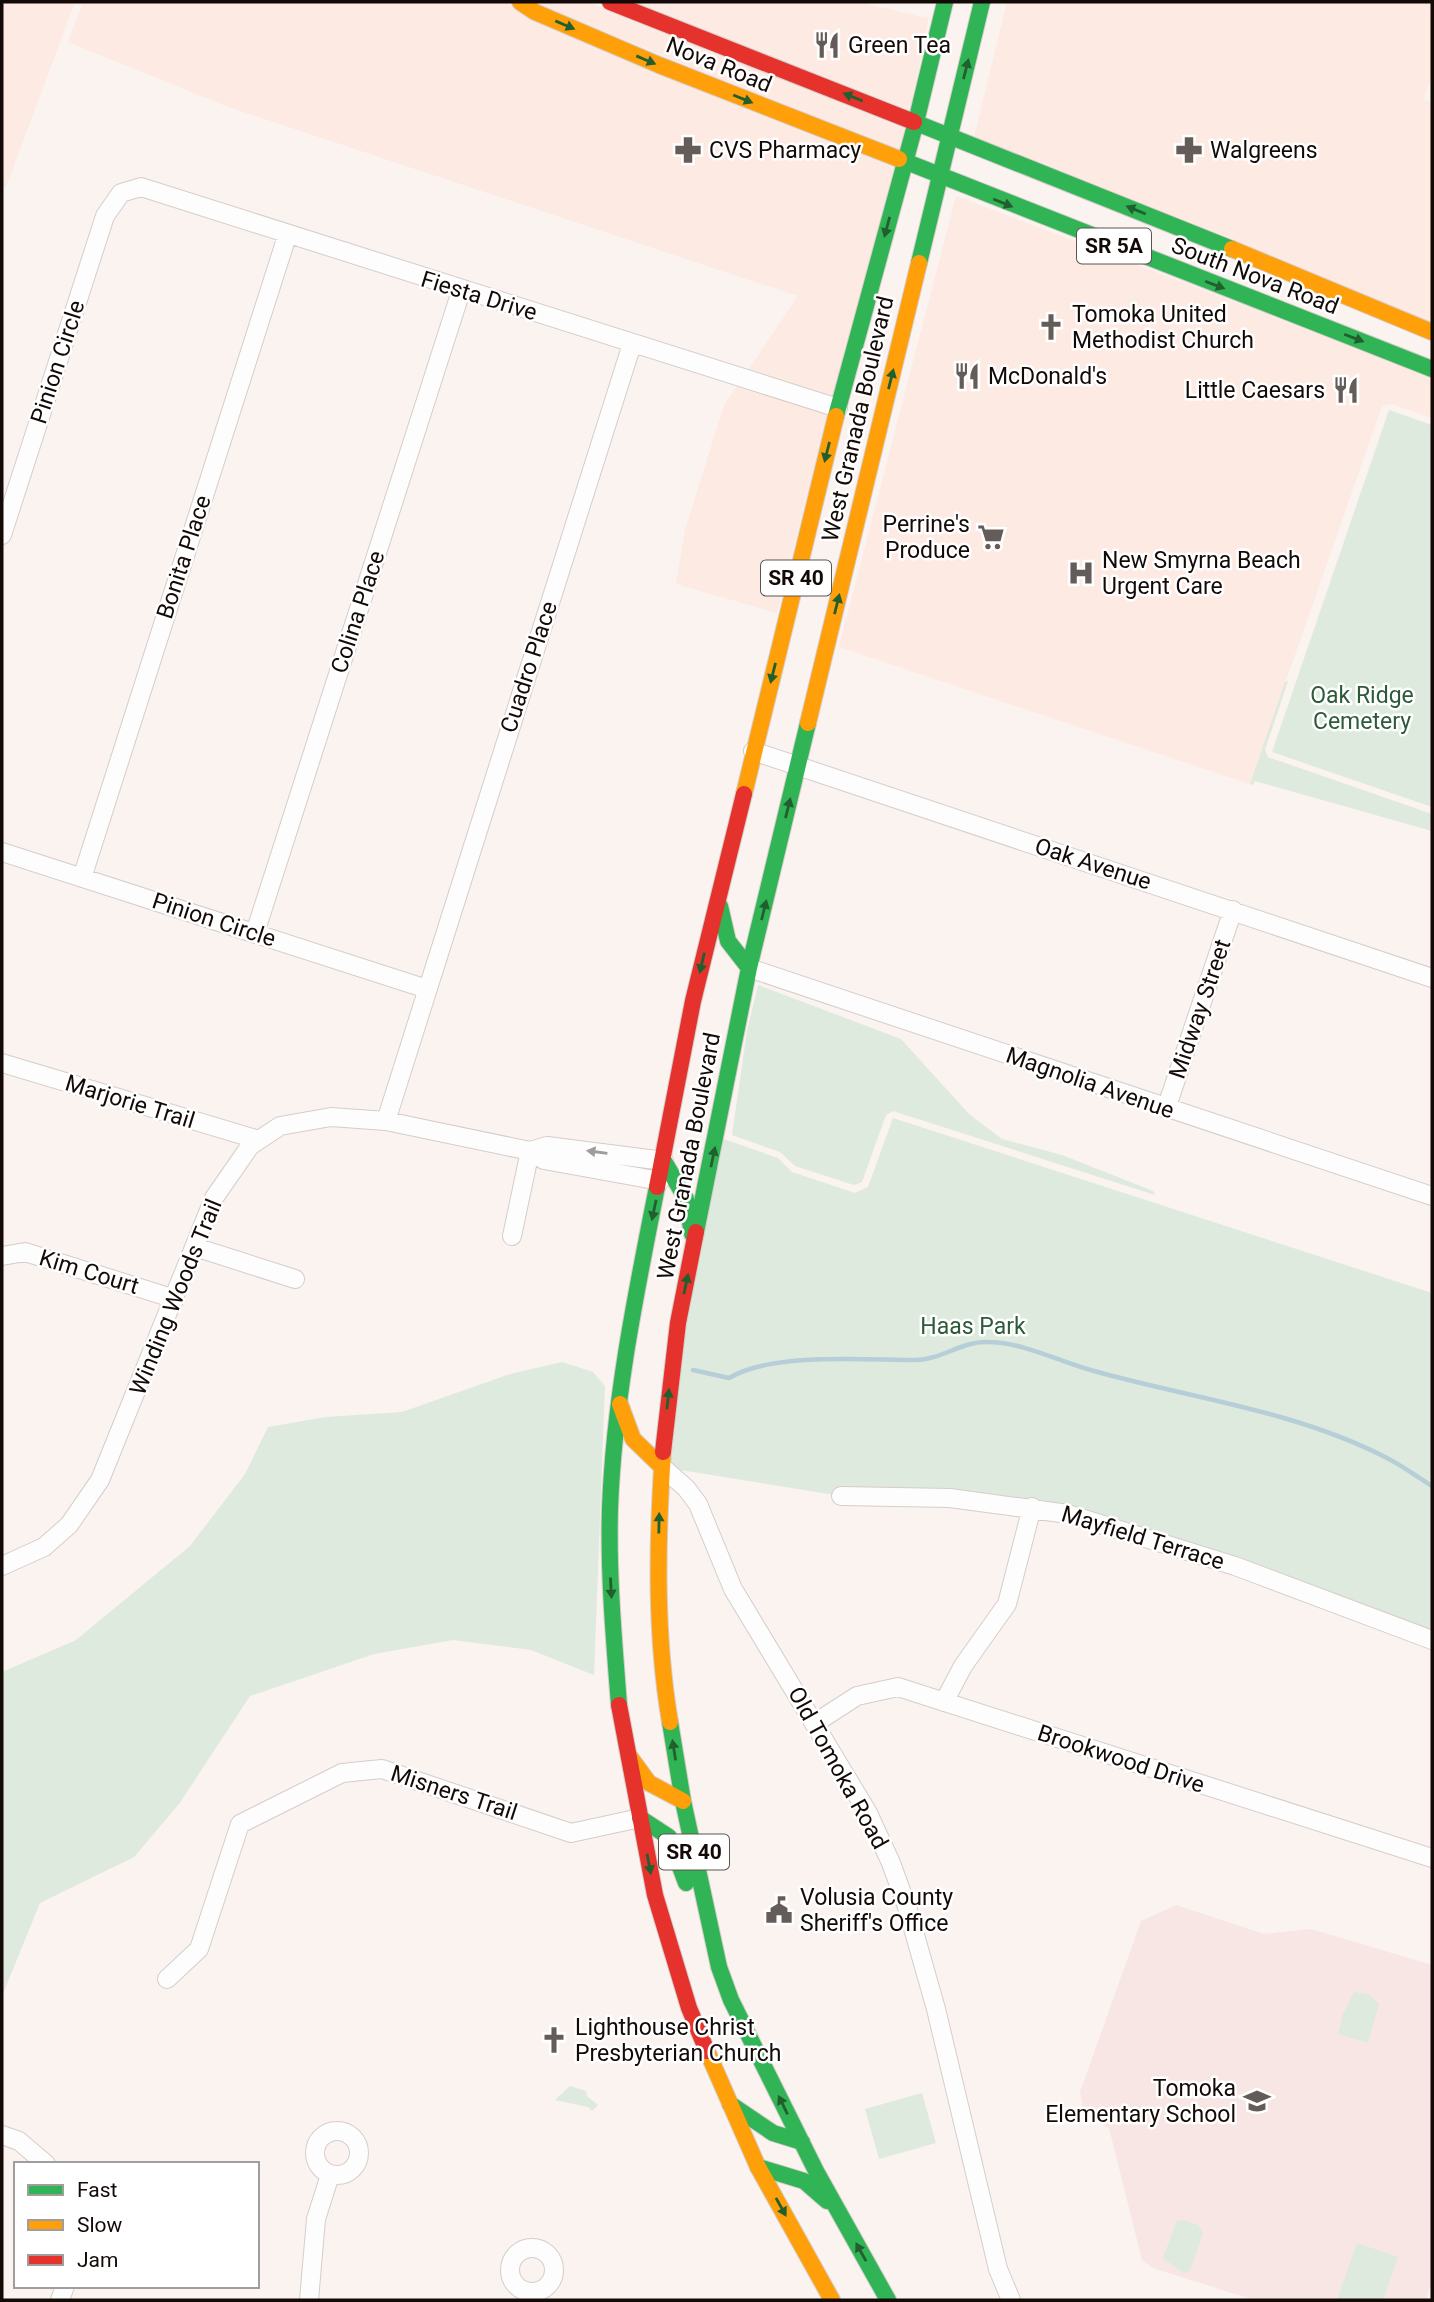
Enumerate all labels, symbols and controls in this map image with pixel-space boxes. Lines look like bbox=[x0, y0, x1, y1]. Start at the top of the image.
one-way arrow bbox=[554, 20, 575, 31]
restaurant icon: Green Tea bbox=[812, 30, 842, 60]
street label: Nova Road bbox=[662, 32, 776, 98]
place label: Green Tea bbox=[848, 32, 951, 59]
one-way arrow bbox=[635, 54, 656, 65]
one-way arrow bbox=[961, 58, 972, 80]
one-way arrow bbox=[842, 92, 863, 103]
one-way arrow bbox=[733, 94, 754, 105]
pharmacy icon: CVS Pharmacy bbox=[673, 135, 703, 165]
pharmacy icon: Walgreens bbox=[1174, 135, 1204, 165]
place label: CVS Pharmacy bbox=[709, 137, 861, 164]
place label: Walgreens bbox=[1210, 137, 1318, 164]
one-way arrow bbox=[993, 197, 1014, 208]
one-way arrow bbox=[1126, 204, 1147, 215]
one-way arrow bbox=[882, 217, 892, 238]
road number: SR 5A bbox=[1077, 229, 1151, 264]
street label: South Nova Road bbox=[1168, 232, 1342, 320]
street label: Fiesta Drive bbox=[418, 266, 540, 326]
one-way arrow bbox=[1205, 280, 1226, 291]
street label: West Granada Boulevard bbox=[817, 294, 899, 544]
street label: Pinion Circle bbox=[25, 297, 91, 427]
place label: Tomoka United Methodist Church bbox=[1072, 301, 1254, 354]
church icon: Tomoka United Methodist Church bbox=[1036, 312, 1066, 342]
one-way arrow bbox=[1343, 333, 1364, 344]
restaurant icon: McDonald's bbox=[952, 361, 982, 391]
place label: McDonald's bbox=[988, 363, 1107, 390]
one-way arrow bbox=[886, 368, 897, 390]
restaurant icon: Little Caesars bbox=[1331, 375, 1361, 405]
place label: Little Caesars bbox=[1185, 377, 1325, 404]
one-way arrow bbox=[821, 441, 832, 463]
street label: Bonita Place bbox=[151, 492, 217, 622]
place label: Perrine's Produce bbox=[883, 511, 970, 564]
supermarket icon: Perrine's Produce bbox=[976, 522, 1006, 552]
street label: Colina Place bbox=[326, 547, 390, 677]
place label: New Smyrna Beach Urgent Care bbox=[1102, 547, 1301, 600]
hospital icon: New Smyrna Beach Urgent Care bbox=[1066, 558, 1096, 588]
road number: SR 40 bbox=[761, 560, 831, 596]
one-way arrow bbox=[832, 593, 843, 615]
street label: Cuadro Place bbox=[495, 598, 563, 736]
one-way arrow bbox=[767, 662, 778, 684]
park label: Oak Ridge Cemetery bbox=[1310, 682, 1414, 735]
one-way arrow bbox=[783, 797, 794, 819]
street label: Oak Avenue bbox=[1031, 832, 1155, 896]
street label: Pinion Circle bbox=[149, 887, 279, 953]
one-way arrow bbox=[758, 899, 769, 921]
street label: Midway Street bbox=[1164, 936, 1236, 1082]
one-way arrow bbox=[696, 952, 707, 974]
street label: West Granada Boulevard bbox=[652, 1030, 726, 1282]
street label: Magnolia Avenue bbox=[1002, 1042, 1178, 1124]
street label: Marjorie Trail bbox=[62, 1070, 198, 1134]
one-way arrow bbox=[708, 1146, 719, 1168]
one-way arrow bbox=[585, 1147, 607, 1158]
street label: Winding Woods Trail bbox=[124, 1195, 228, 1399]
one-way arrow bbox=[648, 1199, 659, 1221]
street label: Kim Court bbox=[36, 1244, 142, 1300]
one-way arrow bbox=[681, 1273, 692, 1295]
park label: Haas Park bbox=[920, 1313, 1026, 1340]
one-way arrow bbox=[662, 1387, 673, 1409]
street label: Mayfield Terrace bbox=[1058, 1500, 1228, 1576]
one-way arrow bbox=[653, 1512, 665, 1534]
one-way arrow bbox=[605, 1578, 616, 1600]
street label: Old Tomoka Road bbox=[782, 1682, 894, 1854]
street label: Brookwood Drive bbox=[1034, 1719, 1208, 1799]
one-way arrow bbox=[668, 1739, 679, 1761]
street label: Misners Trail bbox=[387, 1760, 521, 1826]
road number: SR 40 bbox=[659, 1834, 729, 1870]
one-way arrow bbox=[644, 1853, 655, 1875]
place label: Volusia County Sheriff's Office bbox=[800, 1884, 953, 1937]
public building icon: Volusia County Sheriff's Office bbox=[764, 1895, 794, 1925]
place label: Lighthouse Christ Presbyterian Church bbox=[575, 2014, 781, 2067]
church icon: Lighthouse Christ Presbyterian Church bbox=[539, 2025, 569, 2055]
place label: Tomoka Elementary School bbox=[1045, 2075, 1236, 2128]
school or university icon: Tomoka Elementary School bbox=[1242, 2086, 1272, 2116]
one-way arrow bbox=[778, 2095, 789, 2115]
legend bbox=[14, 2162, 259, 2288]
text: Fast bbox=[77, 2178, 118, 2202]
one-way arrow bbox=[775, 2197, 786, 2217]
text: Slow bbox=[77, 2213, 123, 2237]
one-way arrow bbox=[855, 2242, 867, 2261]
text: Jam bbox=[77, 2248, 118, 2272]

